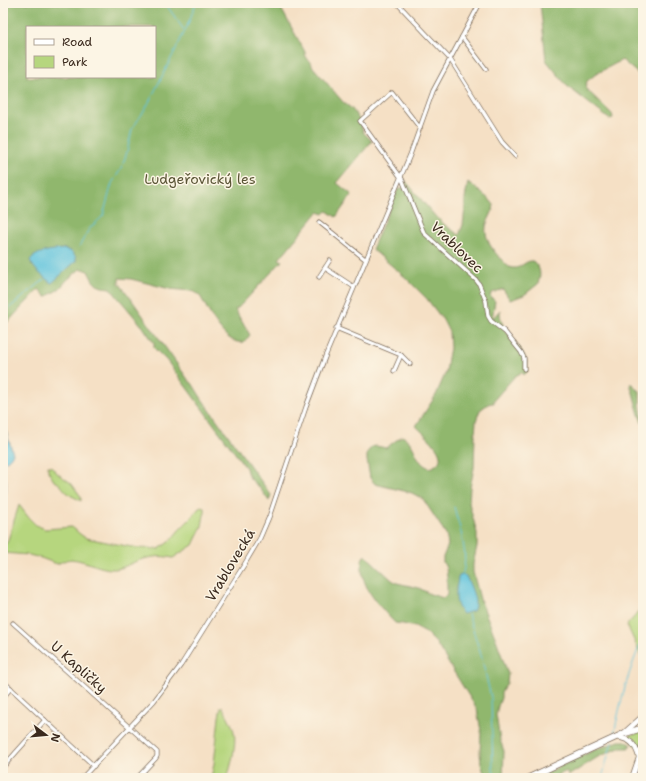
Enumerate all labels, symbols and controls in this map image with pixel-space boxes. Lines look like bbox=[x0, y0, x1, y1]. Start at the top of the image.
legend bbox=[26, 26, 156, 78]
text: Road bbox=[62, 34, 93, 50]
text: Park bbox=[62, 54, 88, 70]
park label: Ludgeřovický les bbox=[144, 170, 256, 188]
street label: Vrablovec bbox=[427, 218, 487, 276]
street label: Vrablovecká bbox=[201, 525, 259, 605]
street label: U Kapličky bbox=[47, 637, 111, 697]
north arrow bbox=[26, 715, 66, 755]
text: N bbox=[47, 731, 64, 744]

